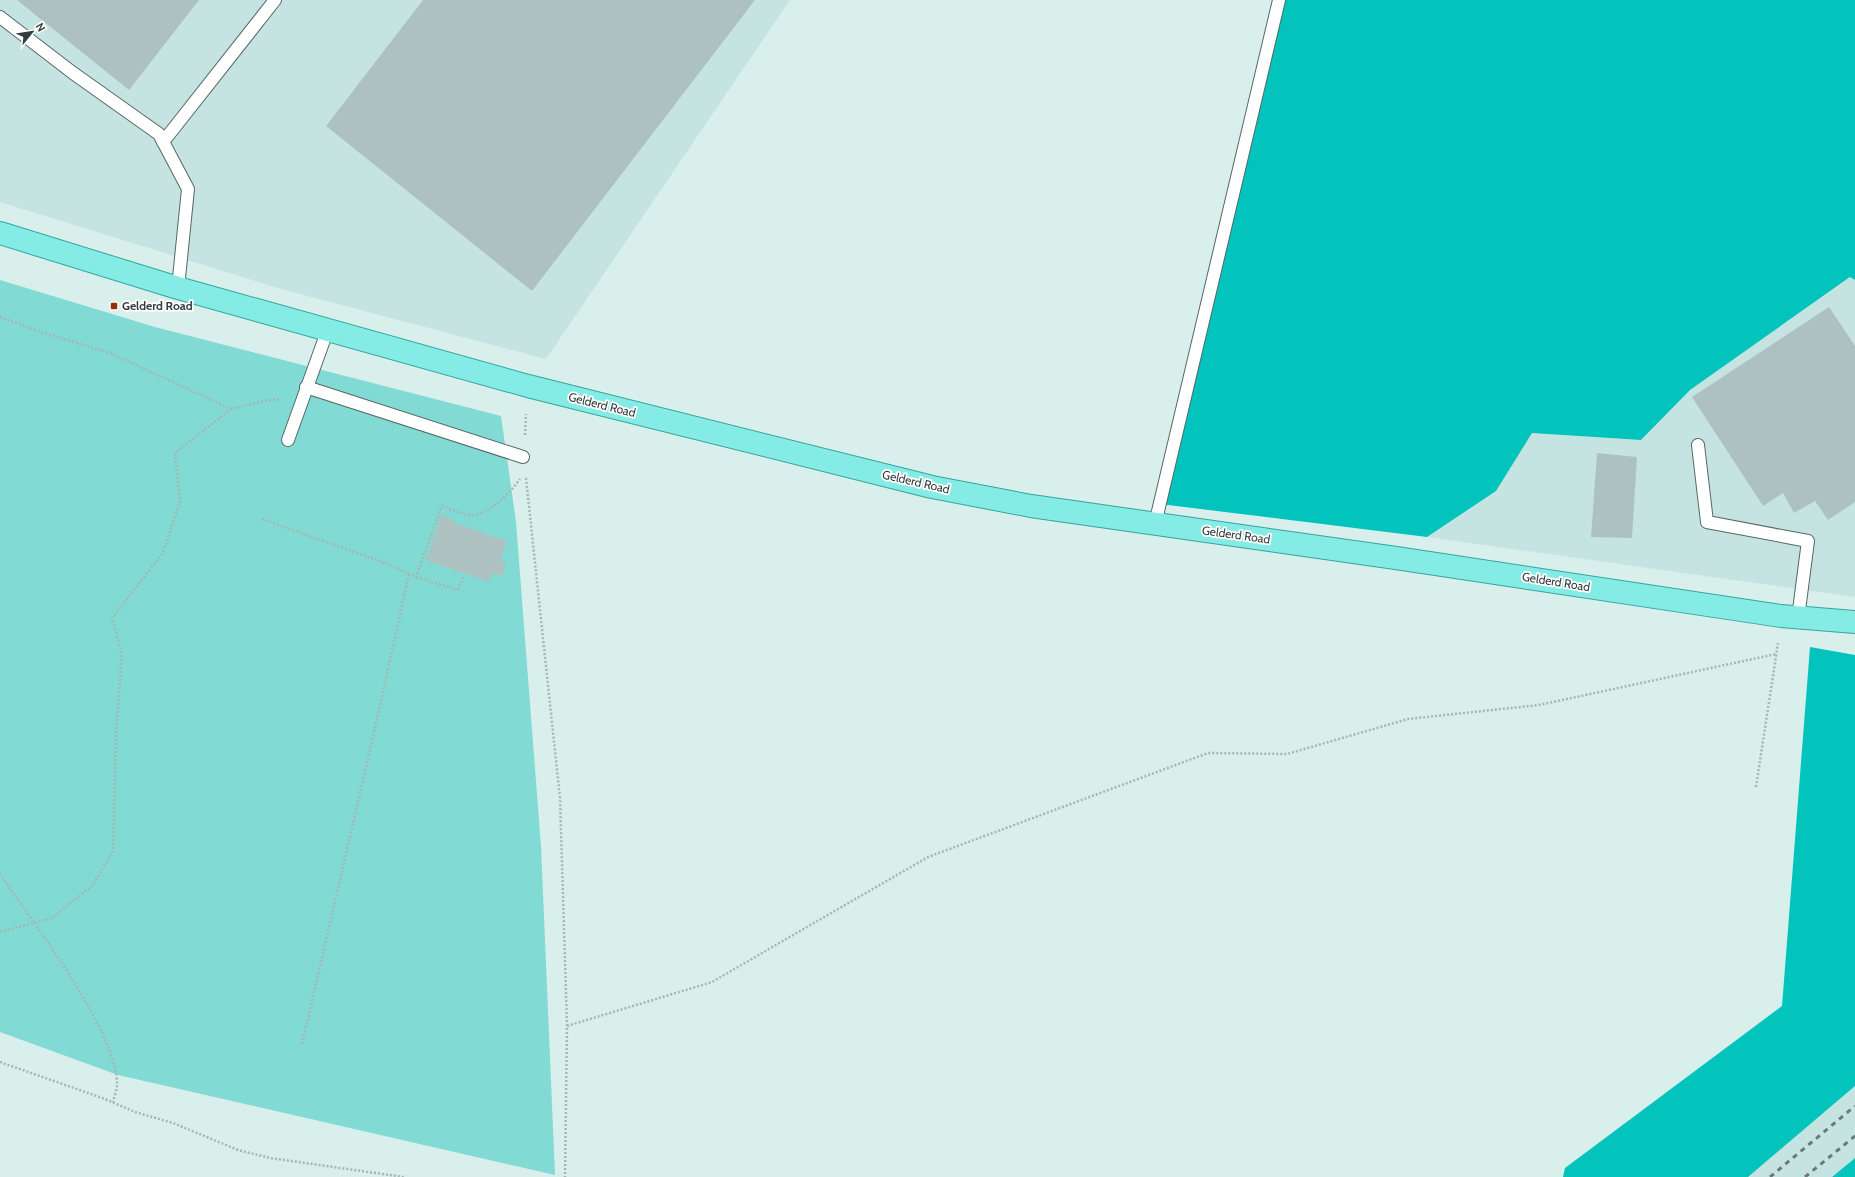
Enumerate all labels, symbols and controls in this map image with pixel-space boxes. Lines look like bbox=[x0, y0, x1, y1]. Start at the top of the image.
north arrow bbox=[12, 12, 52, 52]
text: N bbox=[33, 20, 49, 34]
place label: Gelderd Road bbox=[122, 298, 193, 313]
marker: Gelderd Road bbox=[109, 301, 119, 311]
street label: Gelderd Road bbox=[567, 389, 637, 420]
street label: Gelderd Road bbox=[881, 466, 951, 497]
street label: Gelderd Road bbox=[1201, 522, 1271, 547]
street label: Gelderd Road bbox=[1521, 569, 1591, 594]

